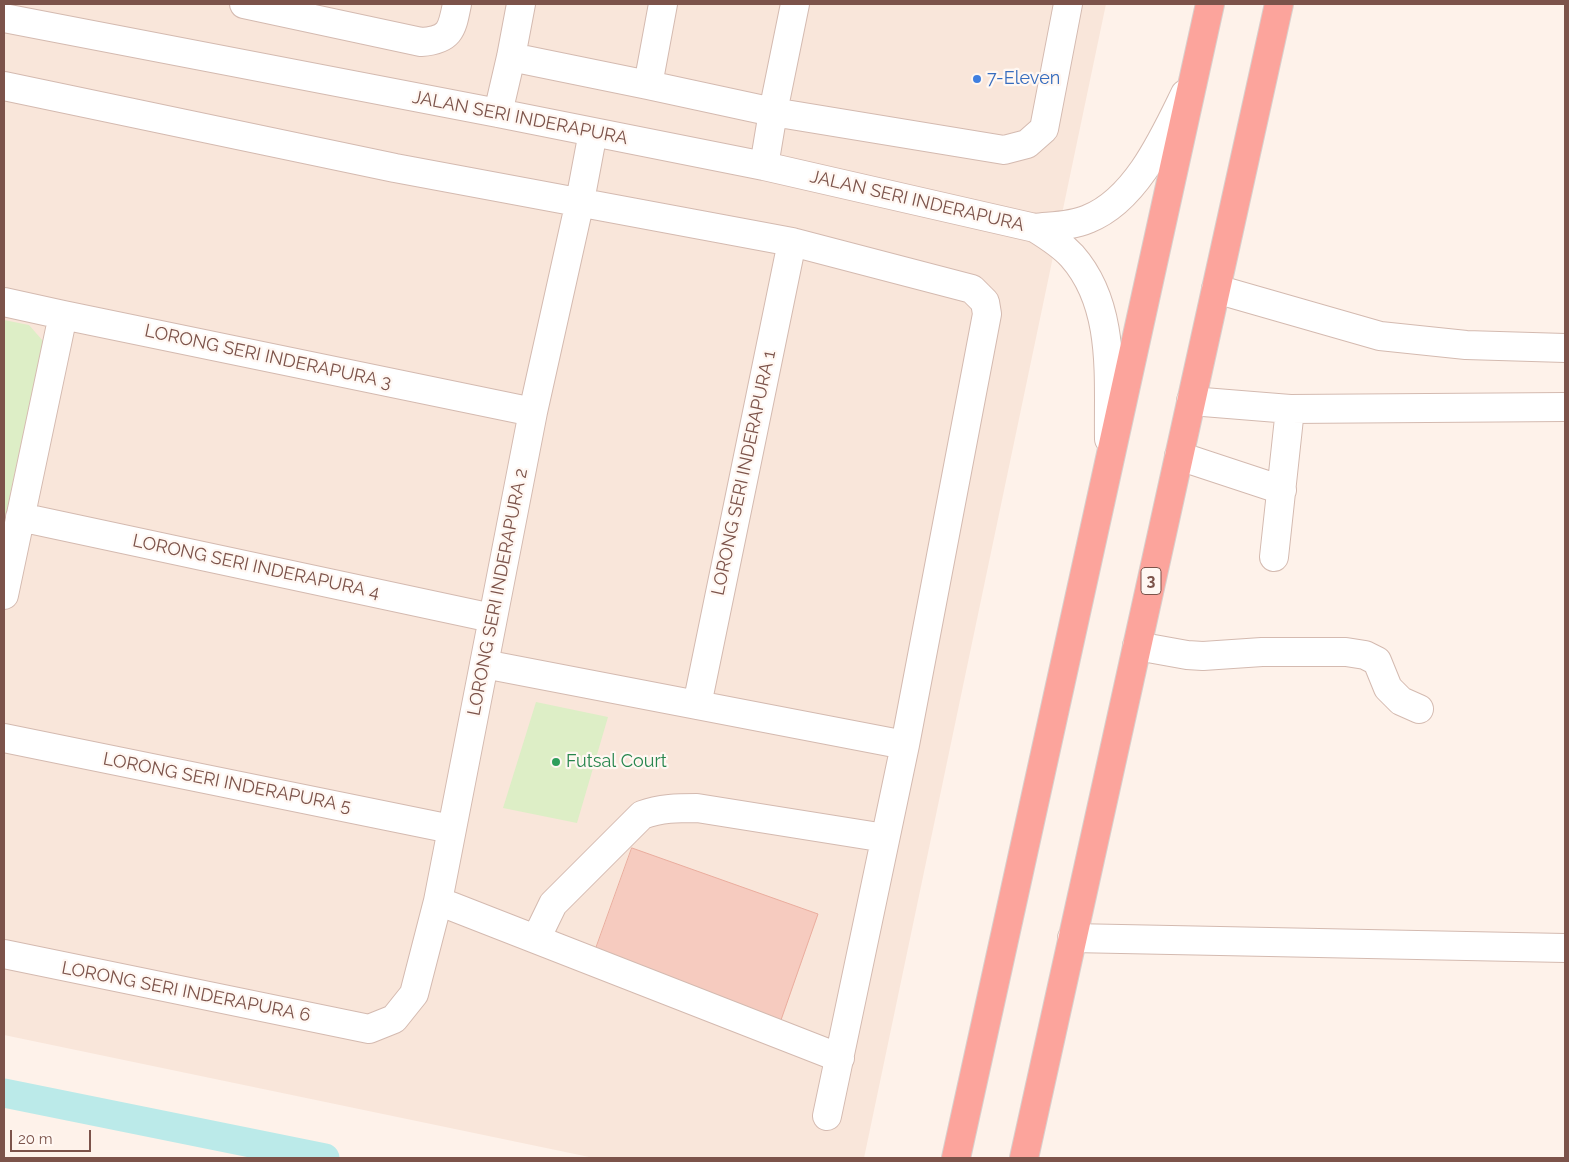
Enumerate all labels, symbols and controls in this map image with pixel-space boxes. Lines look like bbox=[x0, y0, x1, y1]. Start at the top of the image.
place label: 7-Eleven bbox=[987, 68, 1060, 90]
marker: 7-Eleven bbox=[971, 73, 983, 85]
street label: JALAN SERI INDERAPURA bbox=[410, 86, 630, 150]
street label: JALAN SERI INDERAPURA bbox=[808, 166, 1026, 236]
street label: LORONG SERI INDERAPURA 3 bbox=[143, 320, 393, 394]
street label: LORONG SERI INDERAPURA 1 bbox=[707, 349, 781, 597]
street label: LORONG SERI INDERAPURA 2 bbox=[463, 466, 533, 718]
street label: LORONG SERI INDERAPURA 4 bbox=[131, 530, 381, 604]
road number: 3 bbox=[1141, 568, 1161, 594]
street label: LORONG SERI INDERAPURA 5 bbox=[101, 748, 353, 818]
place label: Futsal Court bbox=[566, 751, 667, 773]
marker: Futsal Court bbox=[550, 756, 562, 768]
street label: LORONG SERI INDERAPURA 6 bbox=[60, 957, 312, 1027]
scale bar bbox=[12, 1120, 94, 1152]
text: 20 m bbox=[18, 1130, 53, 1148]

